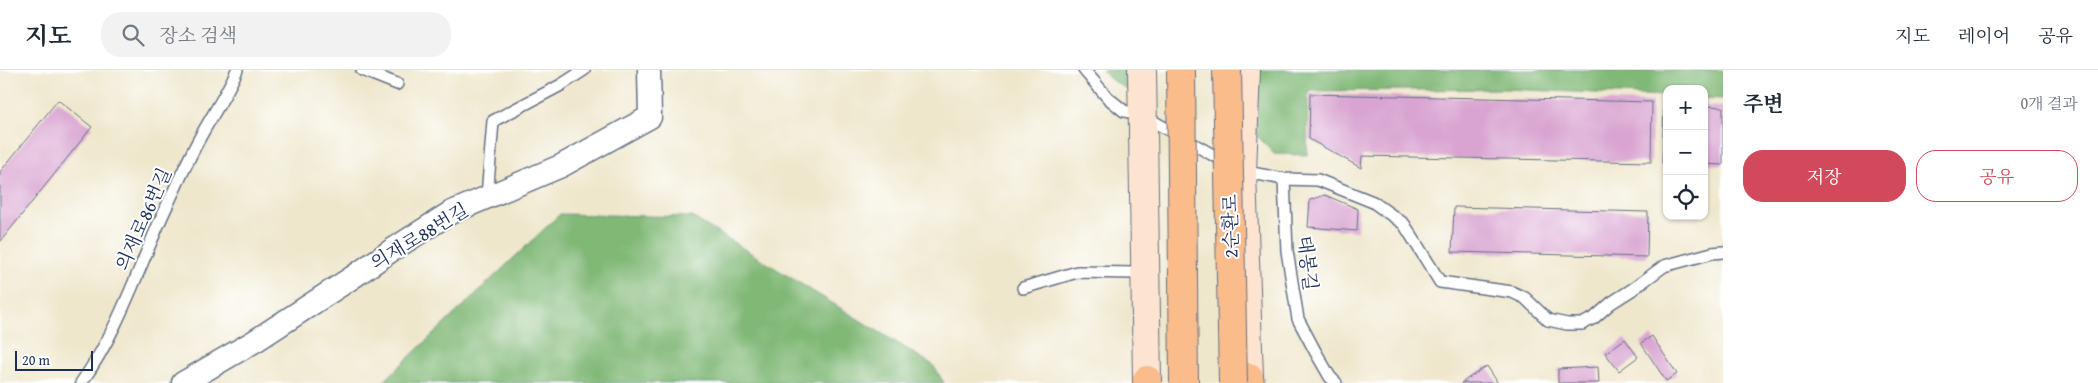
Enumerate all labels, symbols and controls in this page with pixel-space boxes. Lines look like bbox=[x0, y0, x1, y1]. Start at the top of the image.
search box bbox=[101, 12, 451, 57]
text: 지도 bbox=[25, 18, 71, 53]
icon: search bbox=[119, 21, 147, 49]
text: 장소 검색 bbox=[159, 21, 237, 49]
text: 지도 bbox=[1895, 22, 1930, 49]
text: 레이어 bbox=[1958, 22, 2010, 49]
text: 공유 bbox=[2038, 22, 2073, 49]
map controls bbox=[1663, 85, 1708, 220]
button: + bbox=[1663, 85, 1708, 130]
text: 주변 bbox=[1743, 88, 1784, 119]
text: 0개 결과 bbox=[2020, 91, 2078, 115]
button: − bbox=[1663, 130, 1708, 175]
button: 저장 bbox=[1743, 150, 1906, 202]
button: 공유 bbox=[1916, 150, 2078, 202]
street label: 의재로86번길 bbox=[108, 163, 178, 275]
button: locate bbox=[1663, 175, 1708, 220]
street label: 2순환로 bbox=[1215, 194, 1245, 258]
street label: 의재로88번길 bbox=[365, 196, 473, 276]
street label: 태봉길 bbox=[1291, 234, 1325, 292]
scale bar bbox=[15, 348, 92, 371]
text: 20 m bbox=[22, 350, 50, 370]

